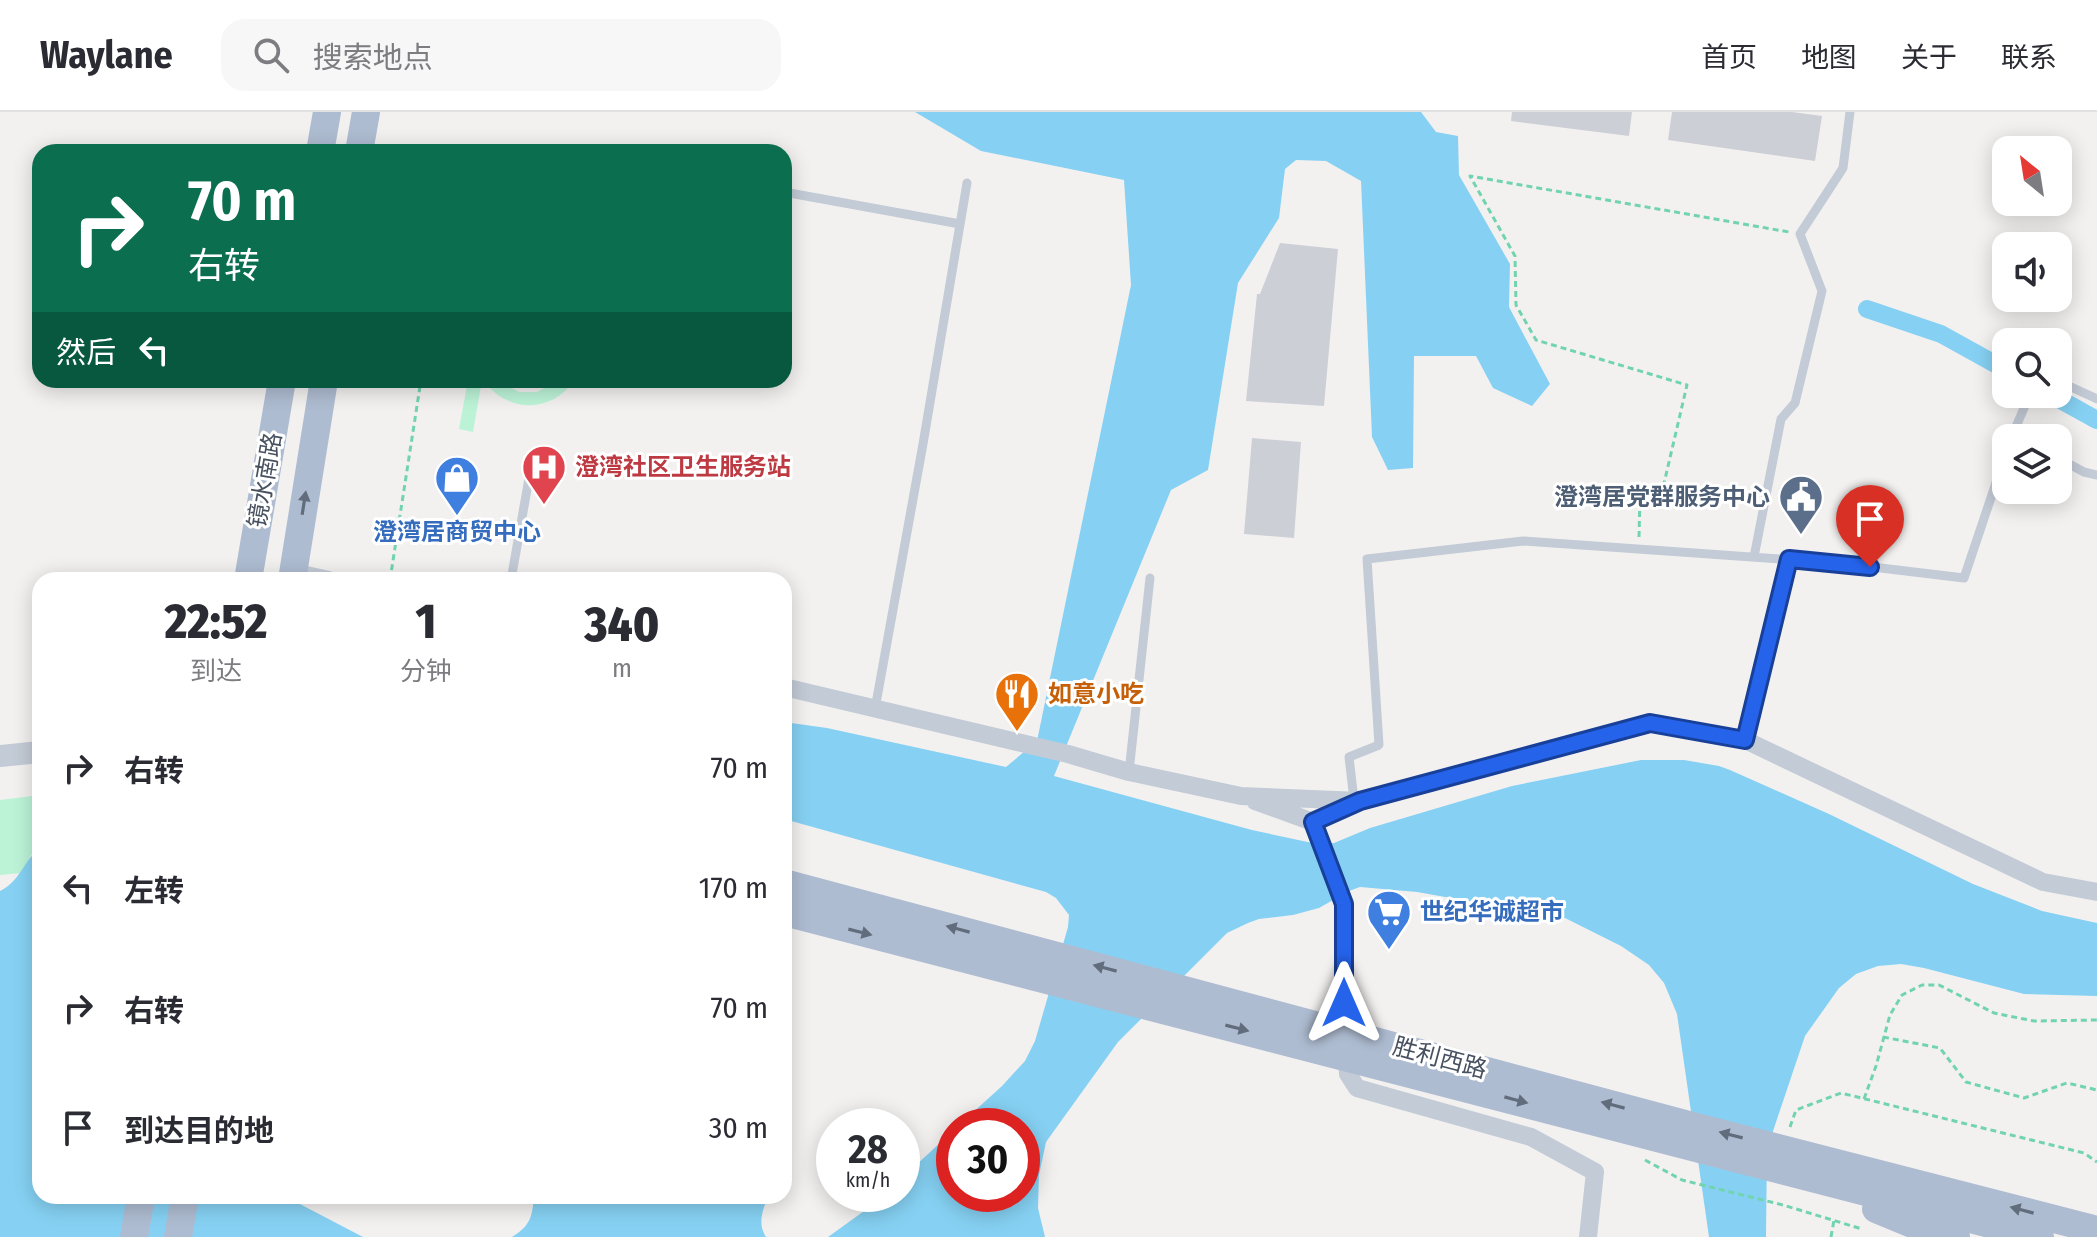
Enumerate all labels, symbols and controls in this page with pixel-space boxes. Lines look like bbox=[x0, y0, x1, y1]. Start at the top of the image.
search box bbox=[221, 19, 781, 91]
text: Waylane bbox=[40, 32, 173, 78]
icon: search bbox=[249, 33, 293, 77]
text: 搜索地点 bbox=[313, 40, 433, 76]
text: 首页 bbox=[1701, 41, 1757, 74]
text: 地图 bbox=[1801, 41, 1857, 74]
text: 关于 bbox=[1901, 41, 1957, 74]
text: 联系 bbox=[2001, 41, 2057, 74]
north arrow bbox=[1992, 136, 2072, 216]
map controls bbox=[1992, 136, 2072, 504]
text: 70 m bbox=[188, 168, 296, 235]
icon: right bbox=[56, 176, 160, 280]
button: sound bbox=[1992, 232, 2072, 312]
text: 右转 bbox=[188, 244, 260, 288]
icon: left bbox=[132, 328, 176, 372]
button: search bbox=[1992, 328, 2072, 408]
text: 然后 bbox=[56, 335, 116, 371]
button: layers bbox=[1992, 424, 2072, 504]
street label: 镜水南路 bbox=[243, 430, 287, 530]
hospital icon: 澄湾社区卫生服务站 bbox=[520, 443, 568, 506]
place label: 澄湾社区卫生服务站 bbox=[575, 453, 791, 481]
shop icon: 澄湾居商贸中心 bbox=[433, 454, 481, 517]
public building icon: 澄湾居党群服务中心 bbox=[1777, 473, 1825, 536]
place label: 澄湾居党群服务中心 bbox=[1554, 483, 1770, 511]
pin bbox=[1836, 485, 1904, 567]
one-way arrow bbox=[298, 490, 311, 515]
icon: arrive bbox=[1848, 497, 1892, 541]
place label: 澄湾居商贸中心 bbox=[373, 518, 541, 546]
text: 22:52 bbox=[165, 593, 267, 651]
text: 1 bbox=[416, 593, 436, 651]
text: 340 bbox=[585, 596, 659, 654]
text: m bbox=[612, 653, 632, 684]
text: 到达 bbox=[190, 656, 242, 687]
text: 分钟 bbox=[400, 656, 452, 687]
restaurant icon: 如意小吃 bbox=[993, 670, 1041, 733]
place label: 如意小吃 bbox=[1048, 680, 1144, 708]
icon: right bbox=[56, 746, 100, 790]
text: 70 m bbox=[710, 750, 768, 786]
text: 右转 bbox=[124, 753, 184, 789]
icon: left bbox=[56, 866, 100, 910]
text: 170 m bbox=[699, 870, 768, 906]
text: 左转 bbox=[124, 873, 184, 909]
supermarket icon: 世纪华诚超市 bbox=[1365, 888, 1413, 951]
place label: 世纪华诚超市 bbox=[1420, 898, 1564, 926]
one-way arrow bbox=[946, 923, 971, 935]
one-way arrow bbox=[847, 926, 872, 938]
position arrow bbox=[1302, 961, 1386, 1045]
one-way arrow bbox=[1093, 962, 1118, 974]
icon: right bbox=[56, 986, 100, 1030]
text: 70 m bbox=[710, 990, 768, 1026]
text: 右转 bbox=[124, 993, 184, 1029]
one-way arrow bbox=[1224, 1023, 1249, 1035]
street label: 胜利西路 bbox=[1390, 1032, 1490, 1084]
one-way arrow bbox=[1503, 1095, 1528, 1107]
one-way arrow bbox=[1601, 1098, 1626, 1110]
icon: arrive bbox=[56, 1106, 100, 1150]
speed limit sign: 30 bbox=[936, 1108, 1040, 1212]
text: 30 m bbox=[709, 1110, 768, 1146]
text: 到达目的地 bbox=[124, 1113, 274, 1149]
text: 28 bbox=[848, 1126, 888, 1174]
one-way arrow bbox=[1718, 1128, 1743, 1141]
text: km/h bbox=[846, 1168, 890, 1192]
one-way arrow bbox=[2009, 1204, 2034, 1216]

